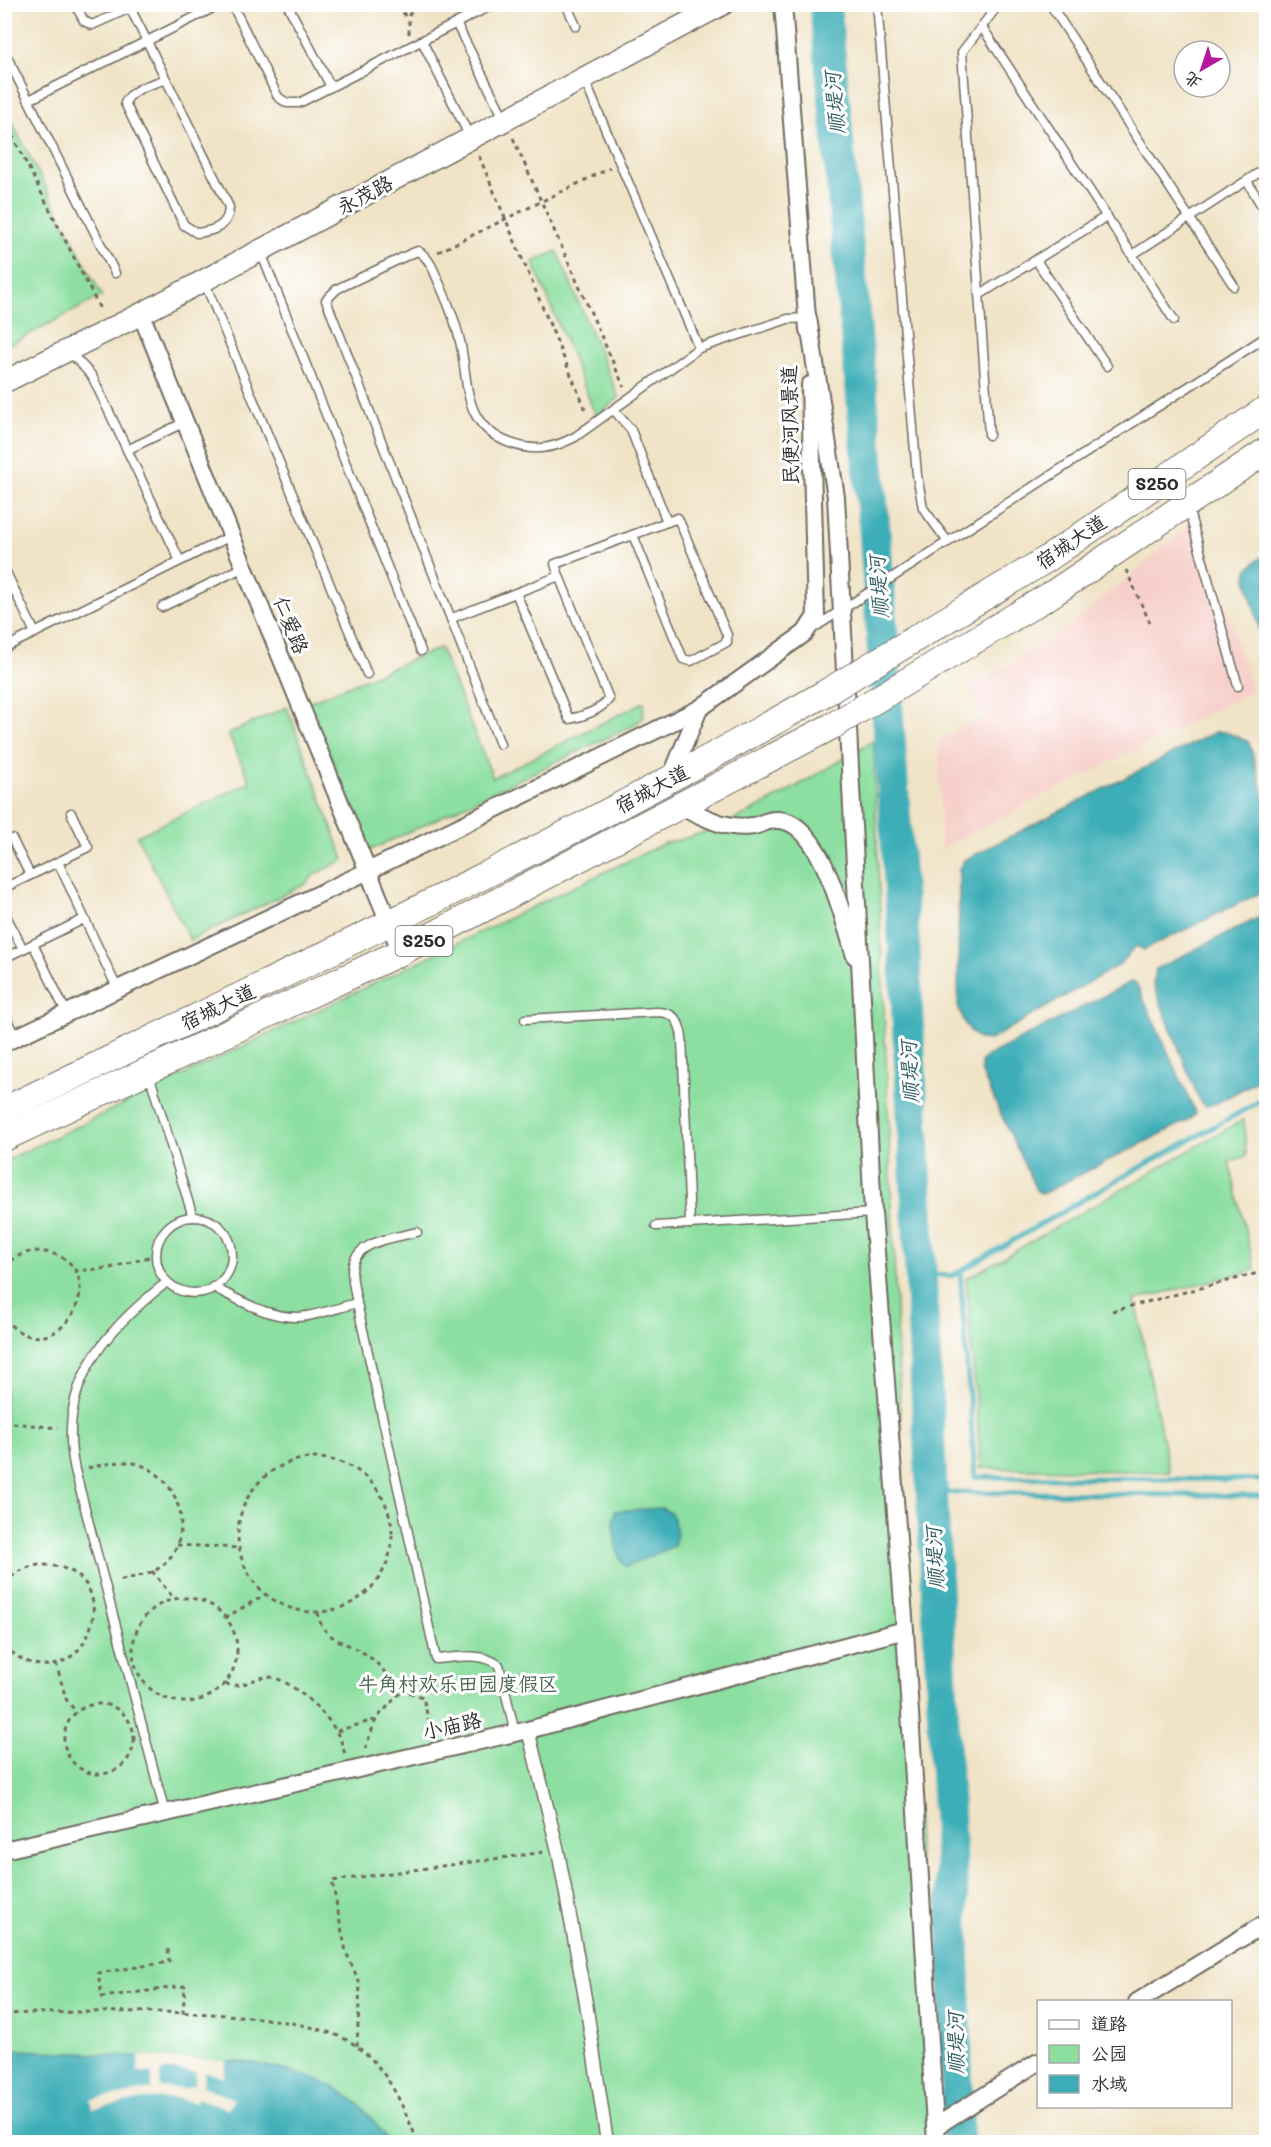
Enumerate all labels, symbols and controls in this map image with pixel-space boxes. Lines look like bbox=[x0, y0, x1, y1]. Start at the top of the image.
north arrow bbox=[1172, 39, 1232, 99]
water label: 顺堤河 bbox=[817, 68, 850, 136]
text: 北 bbox=[1179, 68, 1205, 94]
street label: 永茂路 bbox=[332, 168, 398, 220]
street label: 民便河风景道 bbox=[775, 365, 803, 485]
road number: S250 bbox=[1128, 469, 1186, 499]
street label: 宿城大道 bbox=[1030, 508, 1111, 574]
water label: 顺堤河 bbox=[862, 552, 893, 619]
street label: 仁爱路 bbox=[269, 592, 316, 658]
street label: 宿城大道 bbox=[610, 758, 693, 818]
road number: S250 bbox=[396, 926, 452, 956]
street label: 宿城大道 bbox=[176, 977, 259, 1035]
water label: 顺堤河 bbox=[893, 1037, 924, 1104]
water label: 顺堤河 bbox=[918, 1523, 949, 1590]
park label: 牛角村欢乐田园度假区 bbox=[358, 1670, 558, 1696]
street label: 小庙路 bbox=[420, 1705, 485, 1744]
legend bbox=[1037, 2000, 1232, 2108]
water label: 顺堤河 bbox=[940, 2008, 969, 2075]
text: 道路 bbox=[1091, 2011, 1127, 2035]
text: 公园 bbox=[1091, 2041, 1127, 2065]
text: 水域 bbox=[1091, 2071, 1127, 2095]

